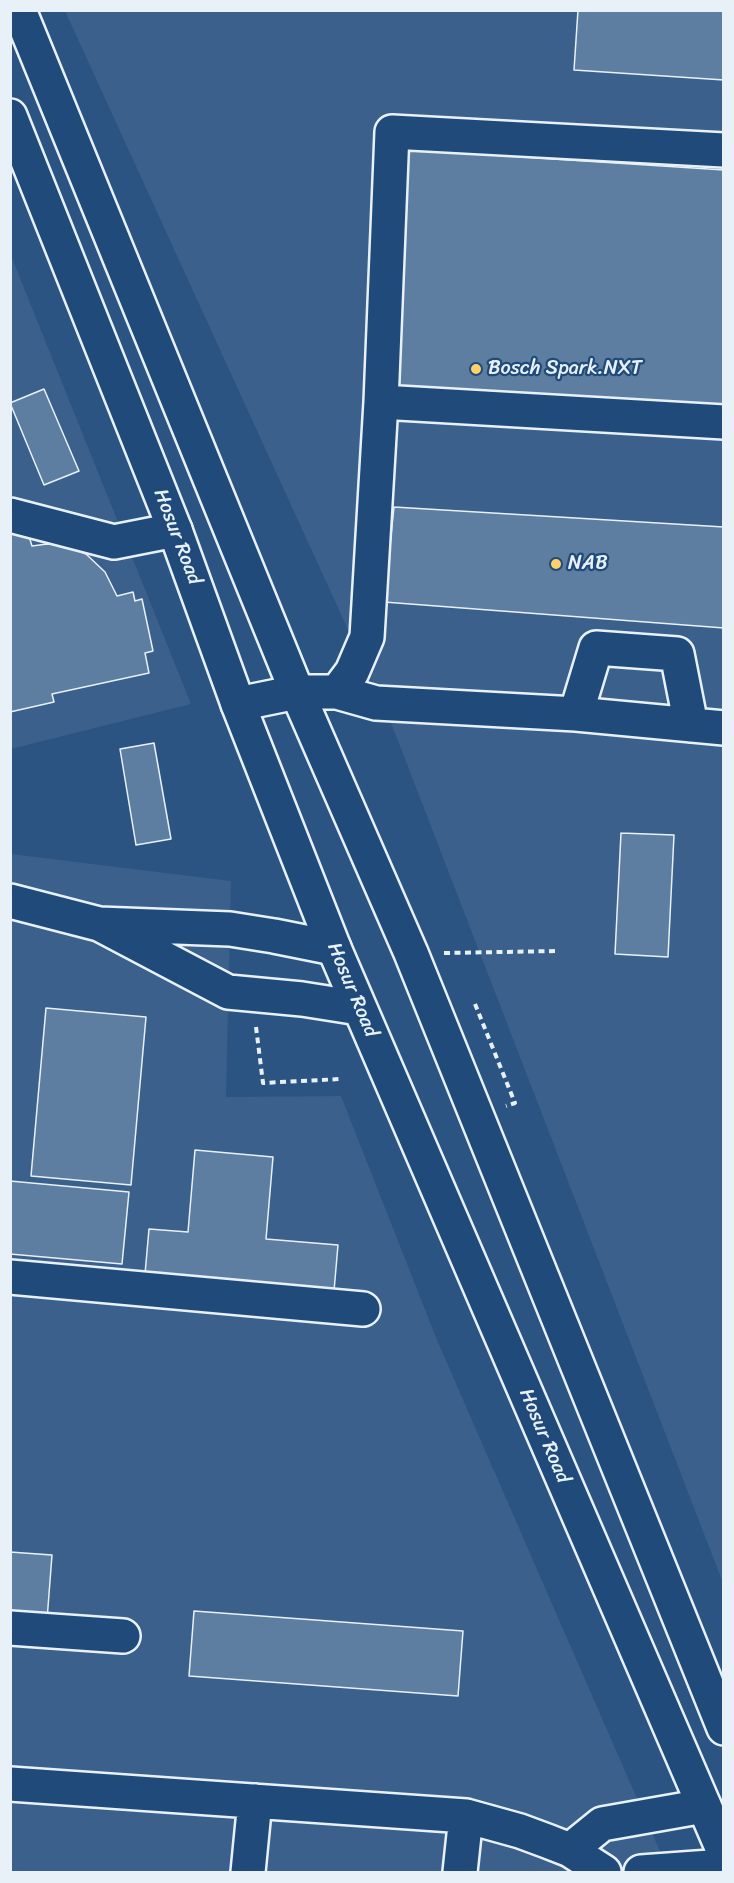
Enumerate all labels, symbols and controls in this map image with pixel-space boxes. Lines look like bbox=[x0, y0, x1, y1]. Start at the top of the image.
place label: Bosch Spark.NXT bbox=[488, 357, 642, 381]
marker: Bosch Spark.NXT bbox=[469, 362, 483, 376]
street label: Hosur Road bbox=[148, 486, 206, 588]
place label: NAB bbox=[568, 552, 608, 576]
marker: NAB bbox=[549, 557, 563, 571]
street label: Hosur Road bbox=[321, 939, 383, 1041]
street label: Hosur Road bbox=[513, 1385, 575, 1487]

